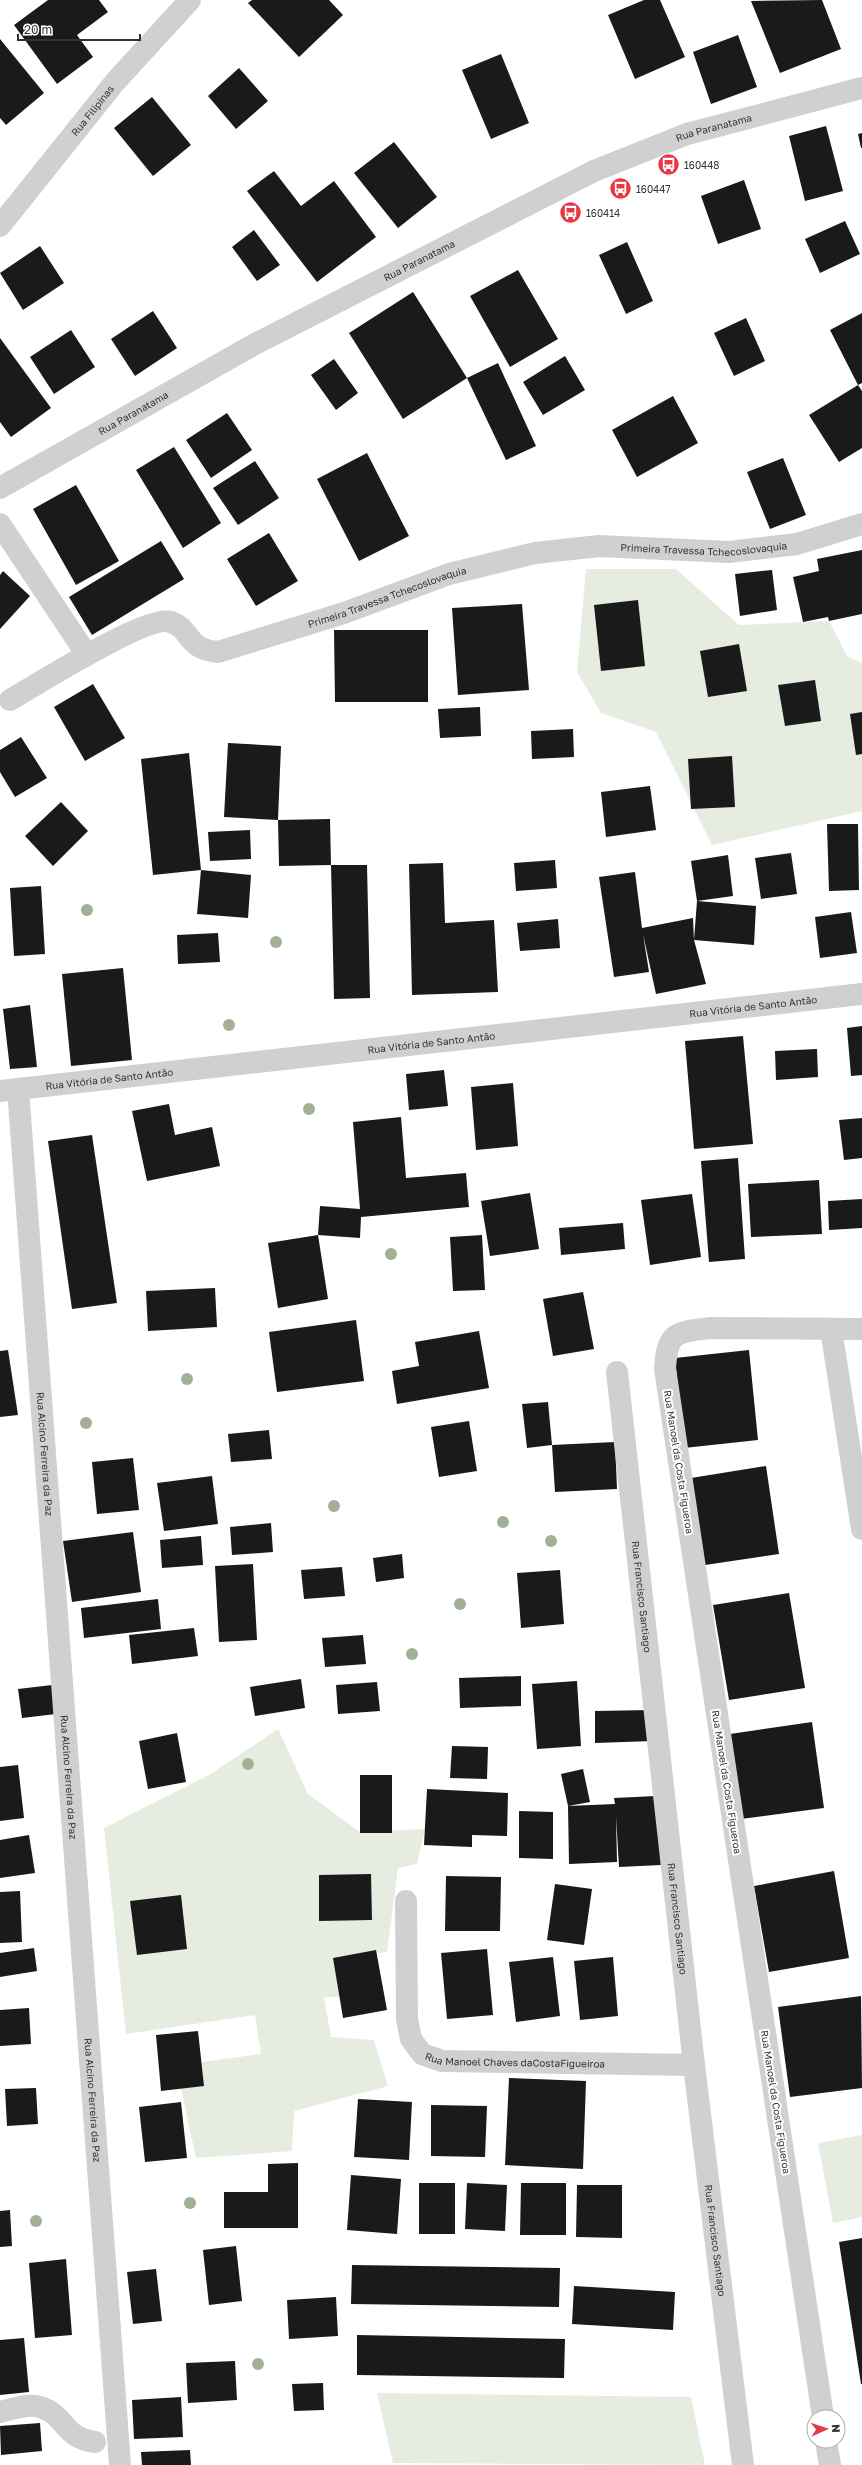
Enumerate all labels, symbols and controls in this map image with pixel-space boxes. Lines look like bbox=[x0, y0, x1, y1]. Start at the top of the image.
scale bar bbox=[18, 16, 140, 42]
text: 20 m bbox=[24, 22, 52, 37]
street label: Rua Filipinas bbox=[69, 83, 116, 138]
street label: Rua Paranatama bbox=[674, 111, 753, 144]
bus stop icon: 160448 bbox=[655, 152, 681, 178]
place label: 160448 bbox=[684, 159, 719, 171]
bus stop icon: 160447 bbox=[607, 176, 633, 202]
place label: 160447 bbox=[636, 183, 671, 195]
bus stop icon: 160414 bbox=[558, 200, 584, 226]
place label: 160414 bbox=[586, 207, 620, 219]
street label: Rua Paranatama bbox=[381, 237, 457, 283]
street label: Rua Paranatama bbox=[96, 388, 170, 437]
street label: Primeira Travessa Tchecoslovaquia bbox=[620, 539, 788, 558]
street label: Primeira Travessa Tchecoslovaquia bbox=[306, 564, 467, 630]
street label: Rua Vitória de Santo Antão bbox=[689, 993, 818, 1019]
street label: Rua Vitória de Santo Antão bbox=[367, 1029, 496, 1056]
street label: Rua Vitória de Santo Antão bbox=[45, 1066, 174, 1092]
street label: Rua Manoel da Costa Figueroa bbox=[662, 1389, 696, 1535]
street label: Rua Alcino Ferreira da Paz bbox=[34, 1391, 56, 1517]
street label: Rua Francisco Santiago bbox=[630, 1540, 654, 1653]
street label: Rua Manoel da Costa Figueroa bbox=[710, 1709, 744, 1855]
street label: Rua Alcino Ferreira da Paz bbox=[58, 1715, 80, 1840]
street label: Rua Francisco Santiago bbox=[666, 1862, 690, 1975]
street label: Rua Manoel da Costa Figueroa bbox=[759, 2029, 793, 2175]
street label: Rua Alcino Ferreira da Paz bbox=[82, 2038, 104, 2163]
street label: Rua Manoel Chaves daCostaFigueiroa bbox=[423, 2050, 605, 2070]
street label: Rua Francisco Santiago bbox=[703, 2184, 728, 2297]
north arrow bbox=[806, 2409, 846, 2449]
text: N bbox=[830, 2424, 843, 2433]

